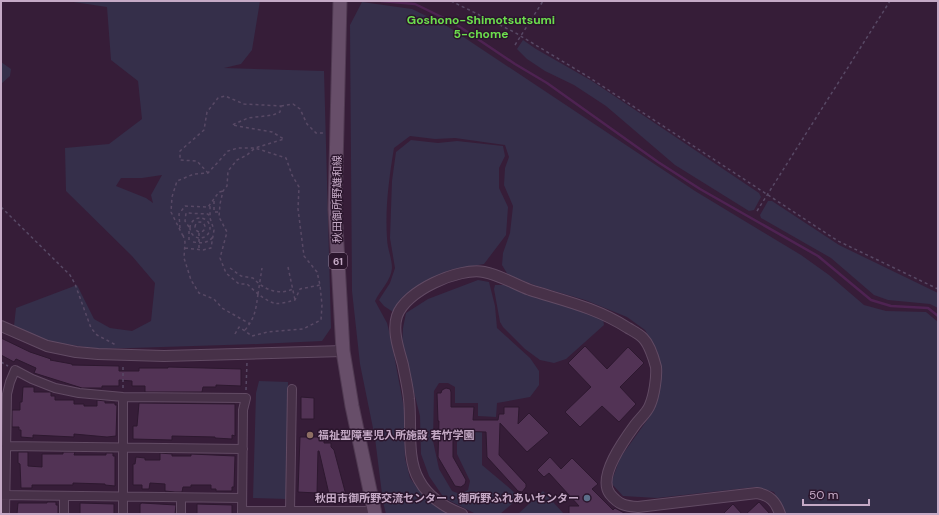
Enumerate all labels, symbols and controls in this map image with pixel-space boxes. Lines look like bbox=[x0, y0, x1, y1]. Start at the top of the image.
district label: Goshono-Shimotsutsumi 5-chome bbox=[407, 12, 555, 42]
street label: 秋田御所野雄和線 bbox=[330, 155, 344, 243]
road number: 61 bbox=[329, 253, 347, 269]
place label: 福祉型障害児入所施設 若竹学園 bbox=[318, 428, 475, 442]
marker: 福祉型障害児入所施設 若竹学園 bbox=[305, 430, 315, 440]
scale bar bbox=[803, 481, 869, 507]
text: 50 m bbox=[809, 487, 838, 503]
place label: 秋田市御所野交流センター・御所野ふれあいセンター bbox=[315, 491, 579, 505]
marker: 秋田市御所野交流センター・御所野ふれあいセンター bbox=[582, 493, 592, 503]

